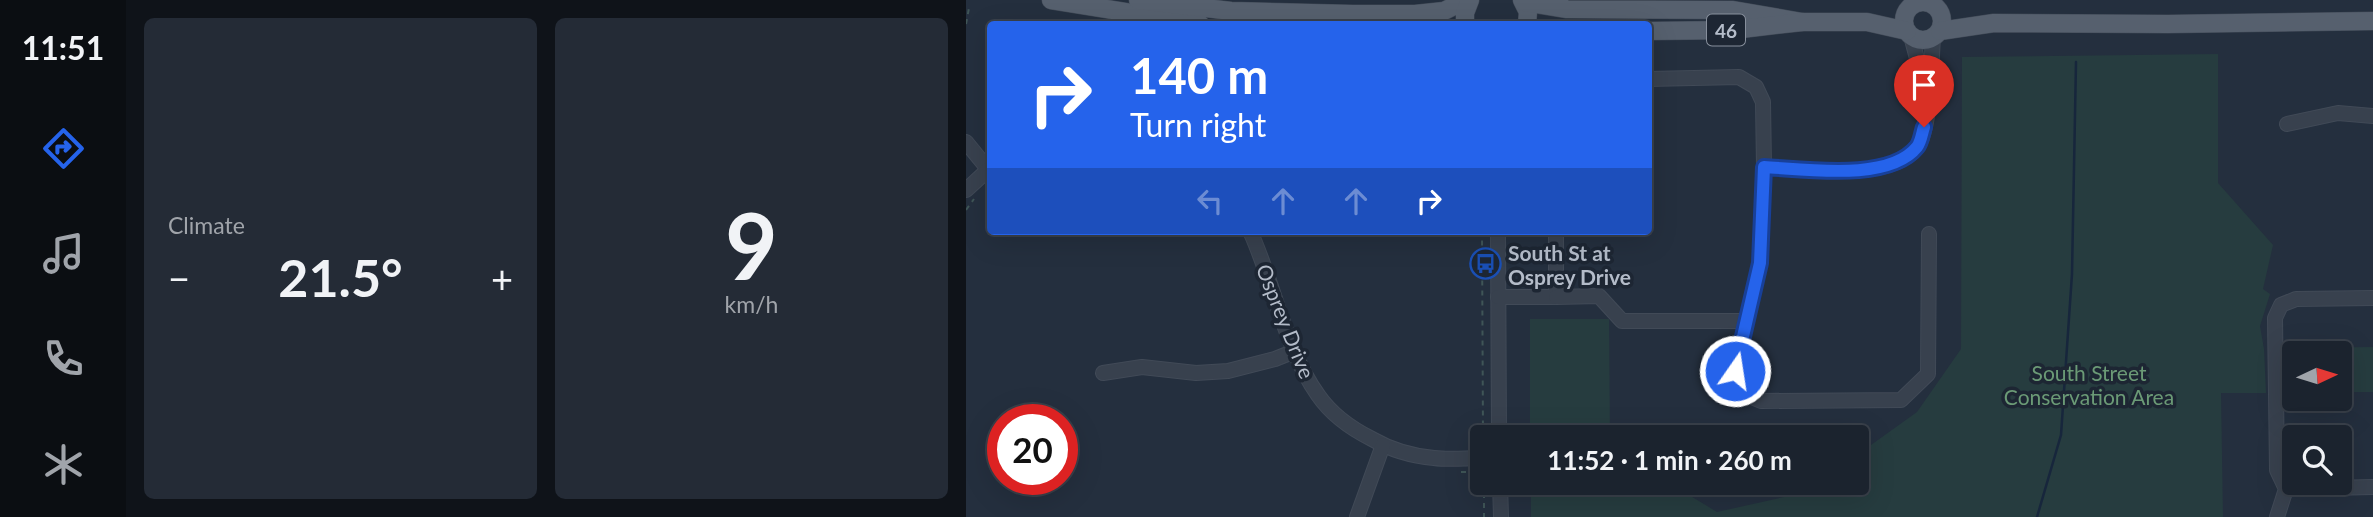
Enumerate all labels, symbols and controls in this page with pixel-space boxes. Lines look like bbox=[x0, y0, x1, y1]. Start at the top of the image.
road number: 46 bbox=[1707, 14, 1745, 46]
text: 11:51 bbox=[22, 28, 104, 67]
text: 140 m bbox=[1130, 46, 1268, 104]
icon: right bbox=[1015, 49, 1106, 140]
pin bbox=[1894, 55, 1954, 127]
icon: arrive bbox=[1905, 66, 1943, 104]
text: Turn right bbox=[1130, 105, 1266, 144]
icon: directions bbox=[39, 124, 88, 173]
icon: left bbox=[1191, 182, 1229, 220]
icon: ahead bbox=[1264, 182, 1302, 220]
icon: ahead bbox=[1337, 182, 1375, 220]
icon: right bbox=[1410, 182, 1448, 220]
text: 9 bbox=[725, 190, 778, 299]
text: Climate bbox=[168, 211, 245, 239]
icon: music bbox=[39, 229, 88, 278]
place label: South St at Osprey Drive bbox=[1508, 240, 1631, 289]
text: 21.5° bbox=[278, 246, 403, 308]
bus stop icon: South St at Osprey Drive bbox=[1468, 247, 1502, 281]
text: − bbox=[168, 255, 190, 301]
text: + bbox=[491, 255, 513, 301]
street label: Osprey Drive bbox=[1252, 260, 1320, 382]
text: km/h bbox=[725, 290, 778, 318]
icon: phone bbox=[39, 334, 88, 383]
position arrow bbox=[1698, 334, 1772, 408]
north arrow bbox=[2282, 341, 2352, 411]
map controls bbox=[2282, 341, 2352, 495]
park label: South Street Conservation Area bbox=[2004, 360, 2174, 409]
speed limit sign: 20 bbox=[987, 404, 1078, 495]
button: search bbox=[2282, 425, 2352, 495]
icon: climate bbox=[39, 440, 88, 489]
text: 11:52 · 1 min · 260 m bbox=[1547, 444, 1792, 476]

